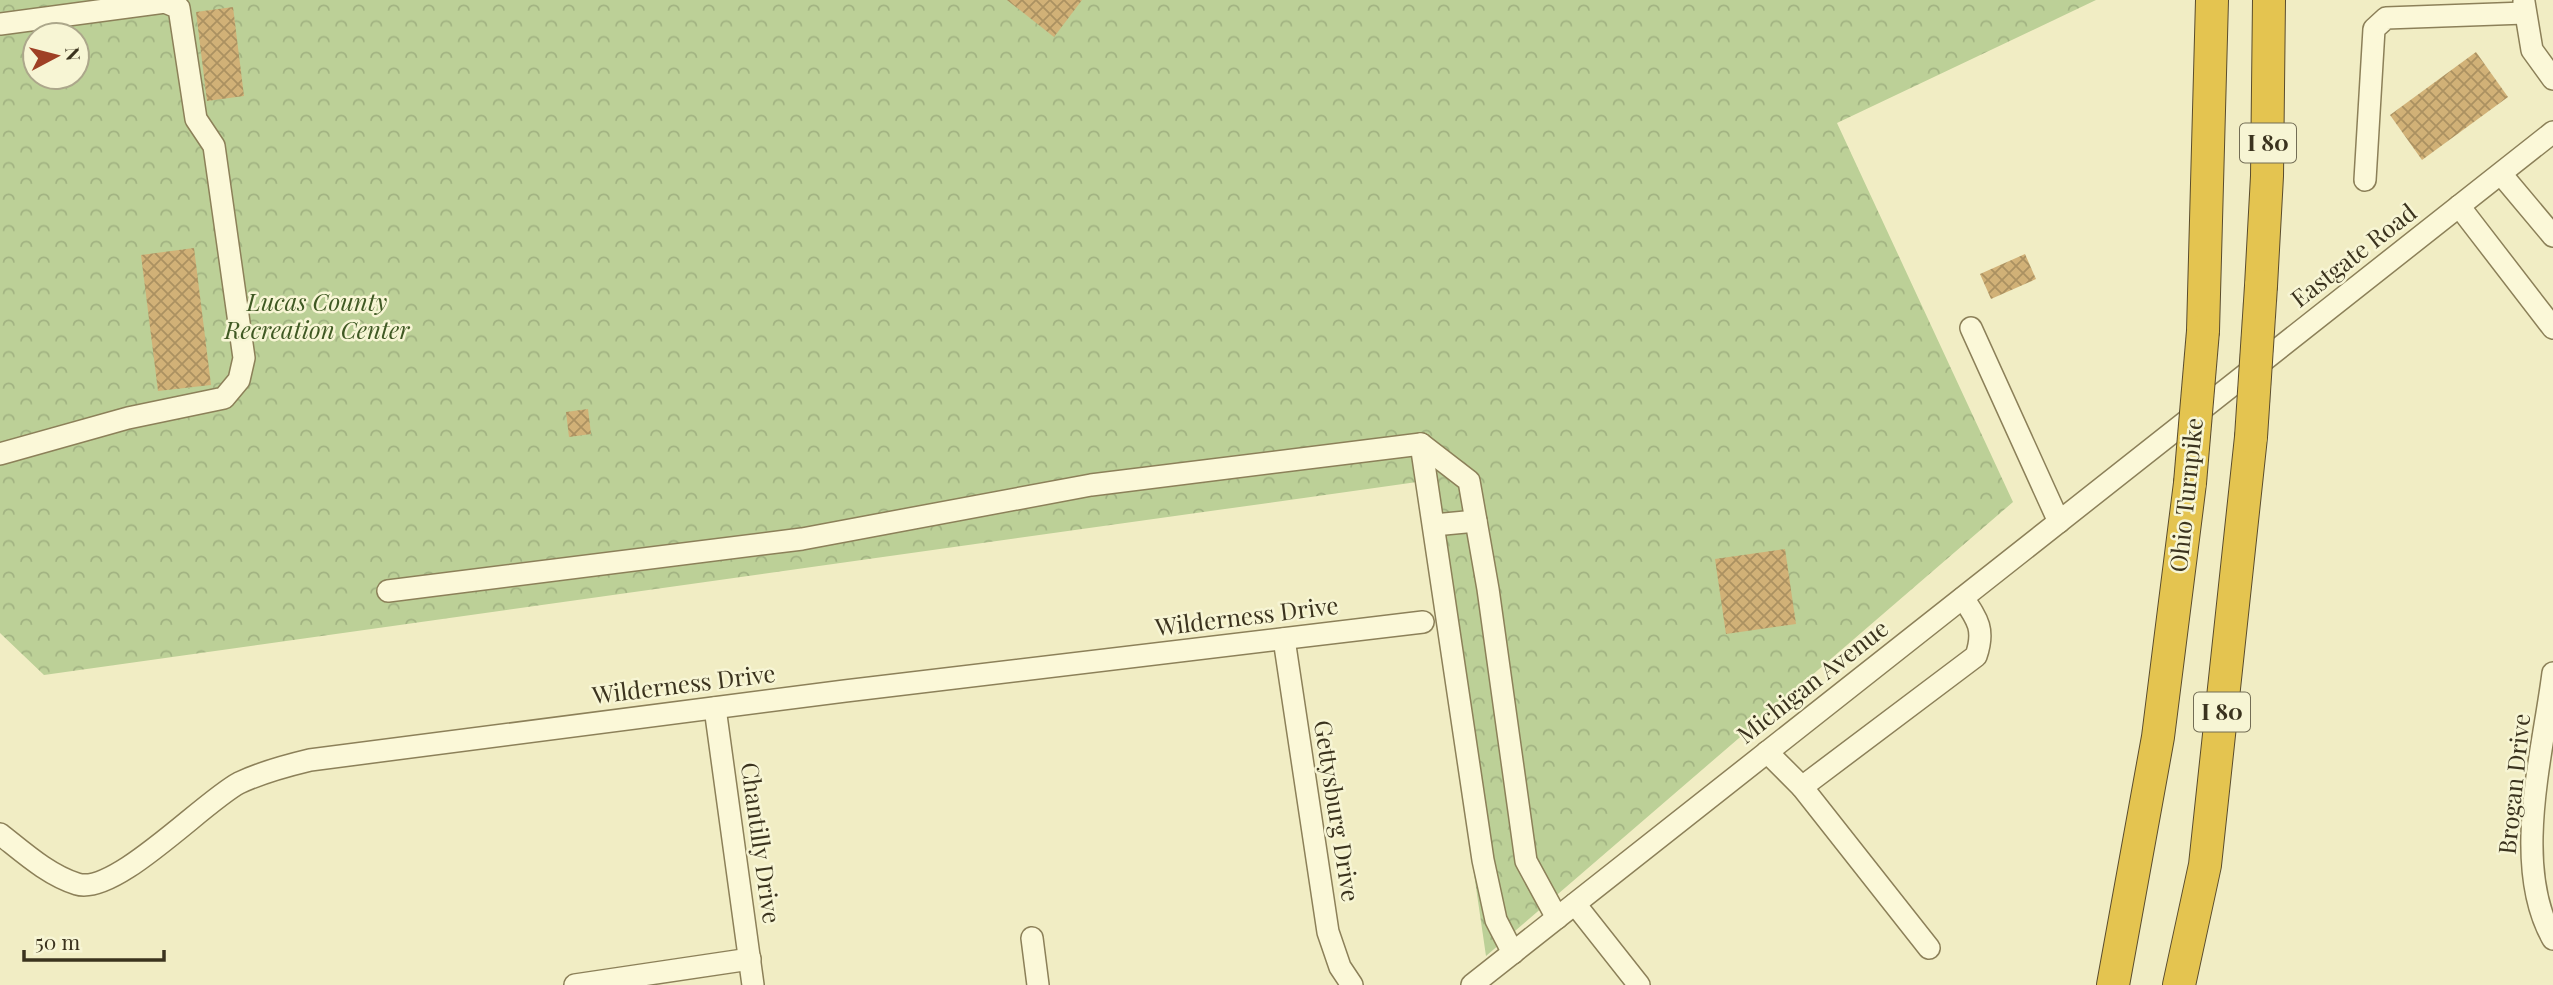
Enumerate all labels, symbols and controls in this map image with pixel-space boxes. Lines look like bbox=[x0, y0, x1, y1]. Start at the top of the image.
north arrow bbox=[21, 21, 91, 91]
text: N bbox=[60, 45, 88, 62]
road number: I 80 bbox=[2240, 124, 2296, 162]
street label: Eastgate Road bbox=[2283, 195, 2422, 313]
park label: Lucas County Recreation Center bbox=[223, 285, 410, 345]
street label: Ohio Turnpike bbox=[2161, 416, 2209, 574]
street label: Wilderness Drive bbox=[1152, 588, 1340, 642]
street label: Michigan Avenue bbox=[1729, 611, 1894, 750]
street label: Wilderness Drive bbox=[589, 656, 777, 710]
road number: I 80 bbox=[2194, 692, 2250, 732]
street label: Brogan Drive bbox=[2490, 712, 2536, 856]
street label: Gettysburg Drive bbox=[1308, 718, 1368, 904]
street label: Chantilly Drive bbox=[735, 760, 789, 925]
scale bar bbox=[24, 918, 164, 962]
text: 50 m bbox=[35, 927, 81, 955]

